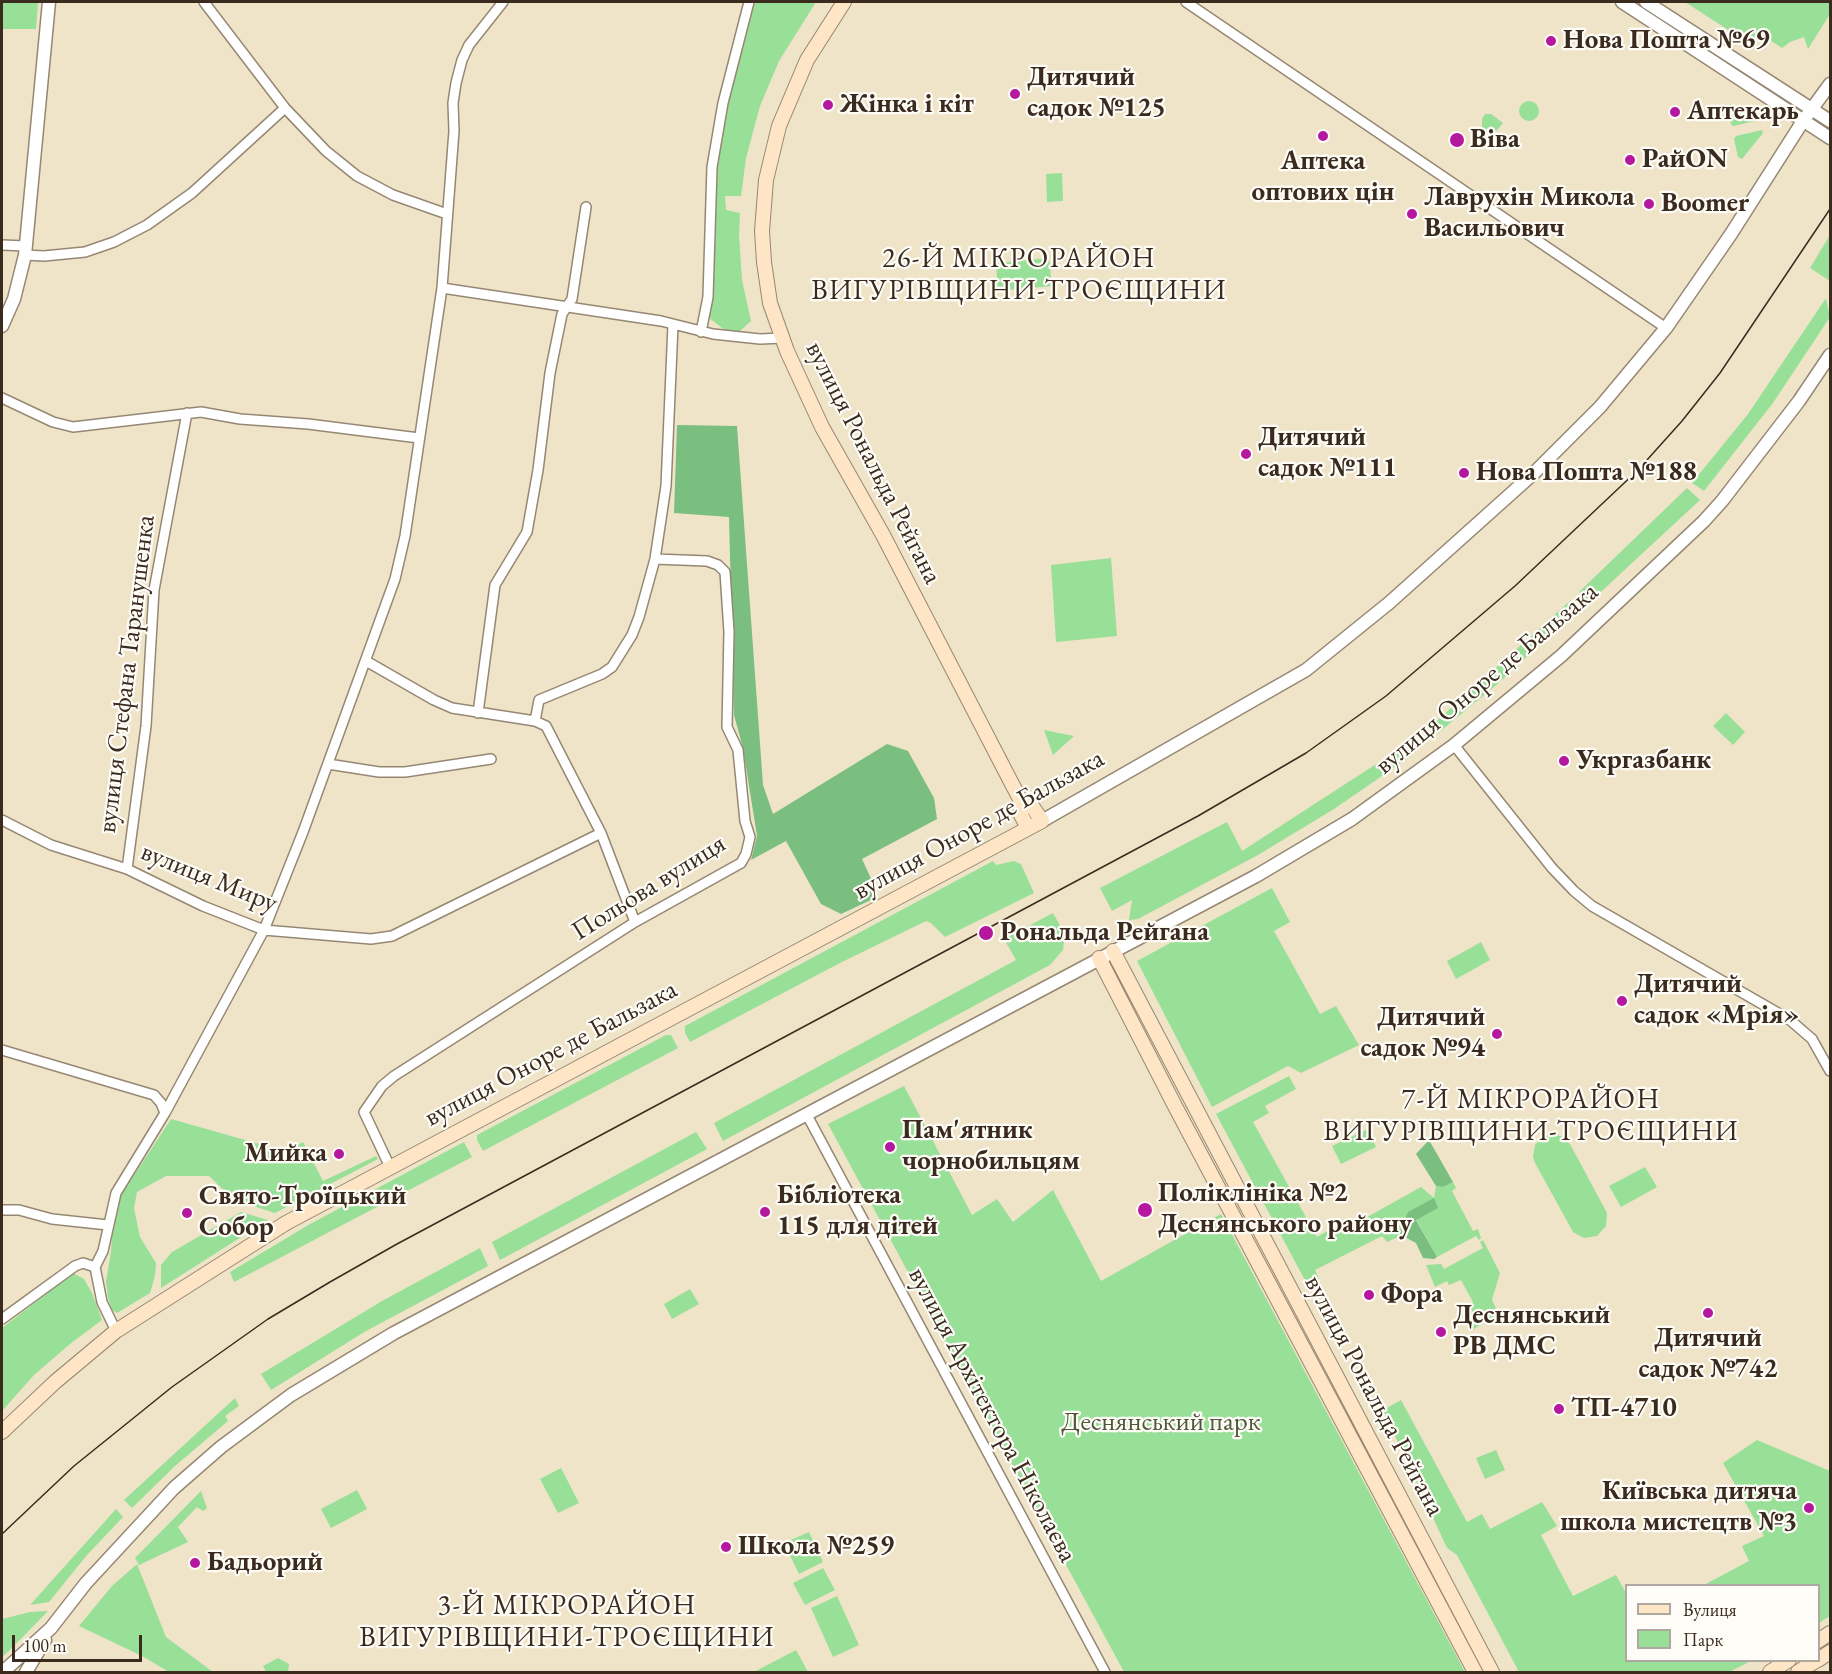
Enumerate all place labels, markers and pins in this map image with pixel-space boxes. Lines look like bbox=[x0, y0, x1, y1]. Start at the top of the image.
place label: Нова Пошта №69 bbox=[1563, 25, 1770, 57]
marker: Нова Пошта №69 bbox=[1544, 34, 1558, 48]
place label: Дитячий садок №125 bbox=[1027, 62, 1166, 125]
marker: Дитячий садок №125 bbox=[1008, 87, 1022, 101]
place label: Жінка і кіт bbox=[840, 89, 974, 121]
place label: Аптекарь bbox=[1687, 96, 1799, 128]
marker: Жінка і кіт bbox=[821, 98, 835, 112]
marker: Аптекарь bbox=[1668, 105, 1682, 119]
place label: Віва bbox=[1470, 124, 1520, 156]
marker: Аптека оптових цін bbox=[1316, 129, 1330, 143]
marker: Віва bbox=[1448, 131, 1466, 149]
place label: РайON bbox=[1642, 144, 1728, 176]
place label: Аптека оптових цін bbox=[1252, 146, 1394, 209]
marker: РайON bbox=[1623, 153, 1637, 167]
place label: Лаврухін Микола Васильович bbox=[1424, 182, 1635, 245]
place label: Boomer bbox=[1661, 188, 1749, 220]
marker: Boomer bbox=[1642, 197, 1656, 211]
marker: Лаврухін Микола Васильович bbox=[1405, 207, 1419, 221]
place label: Дитячий садок №111 bbox=[1258, 422, 1397, 485]
marker: Дитячий садок №111 bbox=[1239, 447, 1253, 461]
place label: Нова Пошта №188 bbox=[1476, 457, 1697, 489]
marker: Нова Пошта №188 bbox=[1457, 466, 1471, 480]
place label: Укргазбанк bbox=[1576, 745, 1711, 777]
marker: Укргазбанк bbox=[1557, 754, 1571, 768]
place label: Рональда Рейгана bbox=[1000, 917, 1209, 949]
marker: Рональда Рейгана bbox=[977, 924, 995, 942]
place label: Дитячий садок «Мрія» bbox=[1634, 969, 1799, 1032]
marker: Дитячий садок «Мрія» bbox=[1615, 994, 1629, 1008]
place label: Дитячий садок №94 bbox=[1360, 1002, 1485, 1065]
marker: Дитячий садок №94 bbox=[1490, 1027, 1504, 1041]
place label: Пам'ятник чорнобильцям bbox=[902, 1115, 1080, 1178]
place label: Мийка bbox=[244, 1138, 327, 1170]
marker: Пам'ятник чорнобильцям bbox=[883, 1140, 897, 1154]
marker: Мийка bbox=[332, 1147, 346, 1161]
place label: Поліклініка №2 Деснянського району bbox=[1158, 1178, 1412, 1241]
place label: Бібліотека 115 для дітей bbox=[777, 1180, 938, 1243]
place label: Свято-Троїцький Собор bbox=[199, 1181, 406, 1244]
marker: Поліклініка №2 Деснянського району bbox=[1136, 1201, 1154, 1219]
marker: Бібліотека 115 для дітей bbox=[758, 1205, 772, 1219]
marker: Свято-Троїцький Собор bbox=[180, 1206, 194, 1220]
place label: Фора bbox=[1381, 1279, 1443, 1311]
marker: Фора bbox=[1362, 1288, 1376, 1302]
place label: Деснянський РВ ДМС bbox=[1453, 1300, 1610, 1363]
marker: Дитячий садок №742 bbox=[1701, 1306, 1715, 1320]
place label: Дитячий садок №742 bbox=[1639, 1323, 1777, 1386]
marker: Деснянський РВ ДМС bbox=[1434, 1325, 1448, 1339]
place label: ТП-4710 bbox=[1571, 1393, 1677, 1425]
marker: ТП-4710 bbox=[1552, 1402, 1566, 1416]
place label: Київська дитяча школа мистецтв №3 bbox=[1560, 1476, 1797, 1539]
marker: Київська дитяча школа мистецтв №3 bbox=[1802, 1501, 1816, 1515]
place label: Школа №259 bbox=[738, 1531, 894, 1563]
marker: Школа №259 bbox=[719, 1540, 733, 1554]
place label: Бадьорий bbox=[207, 1547, 323, 1579]
marker: Бадьорий bbox=[188, 1556, 202, 1570]

